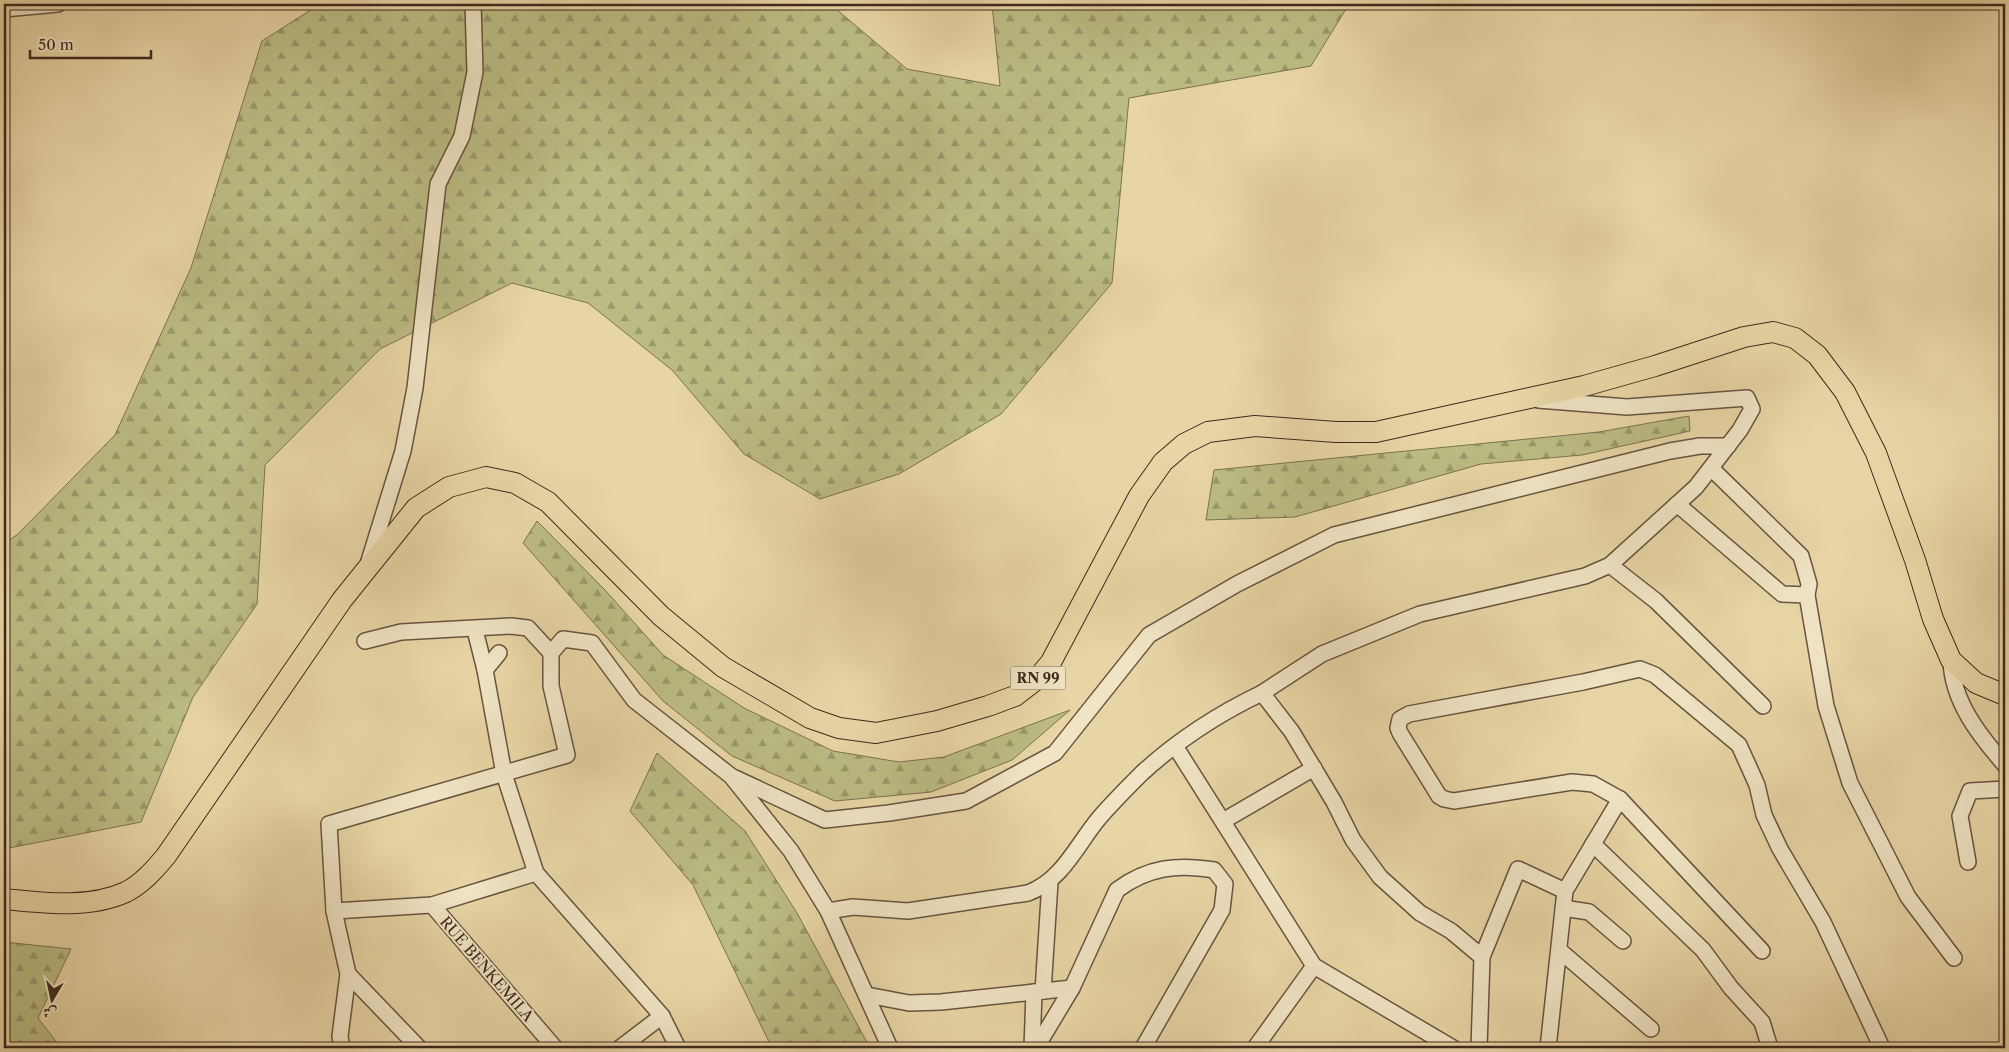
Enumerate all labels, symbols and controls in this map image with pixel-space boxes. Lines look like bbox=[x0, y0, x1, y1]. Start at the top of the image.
scale bar bbox=[30, 28, 151, 60]
text: 50 m bbox=[38, 35, 74, 54]
road number: RN 99 bbox=[1010, 666, 1066, 690]
street label: RUE BENKEMILA bbox=[436, 912, 539, 1026]
north arrow bbox=[28, 974, 78, 1024]
text: ش bbox=[42, 1003, 58, 1023]

